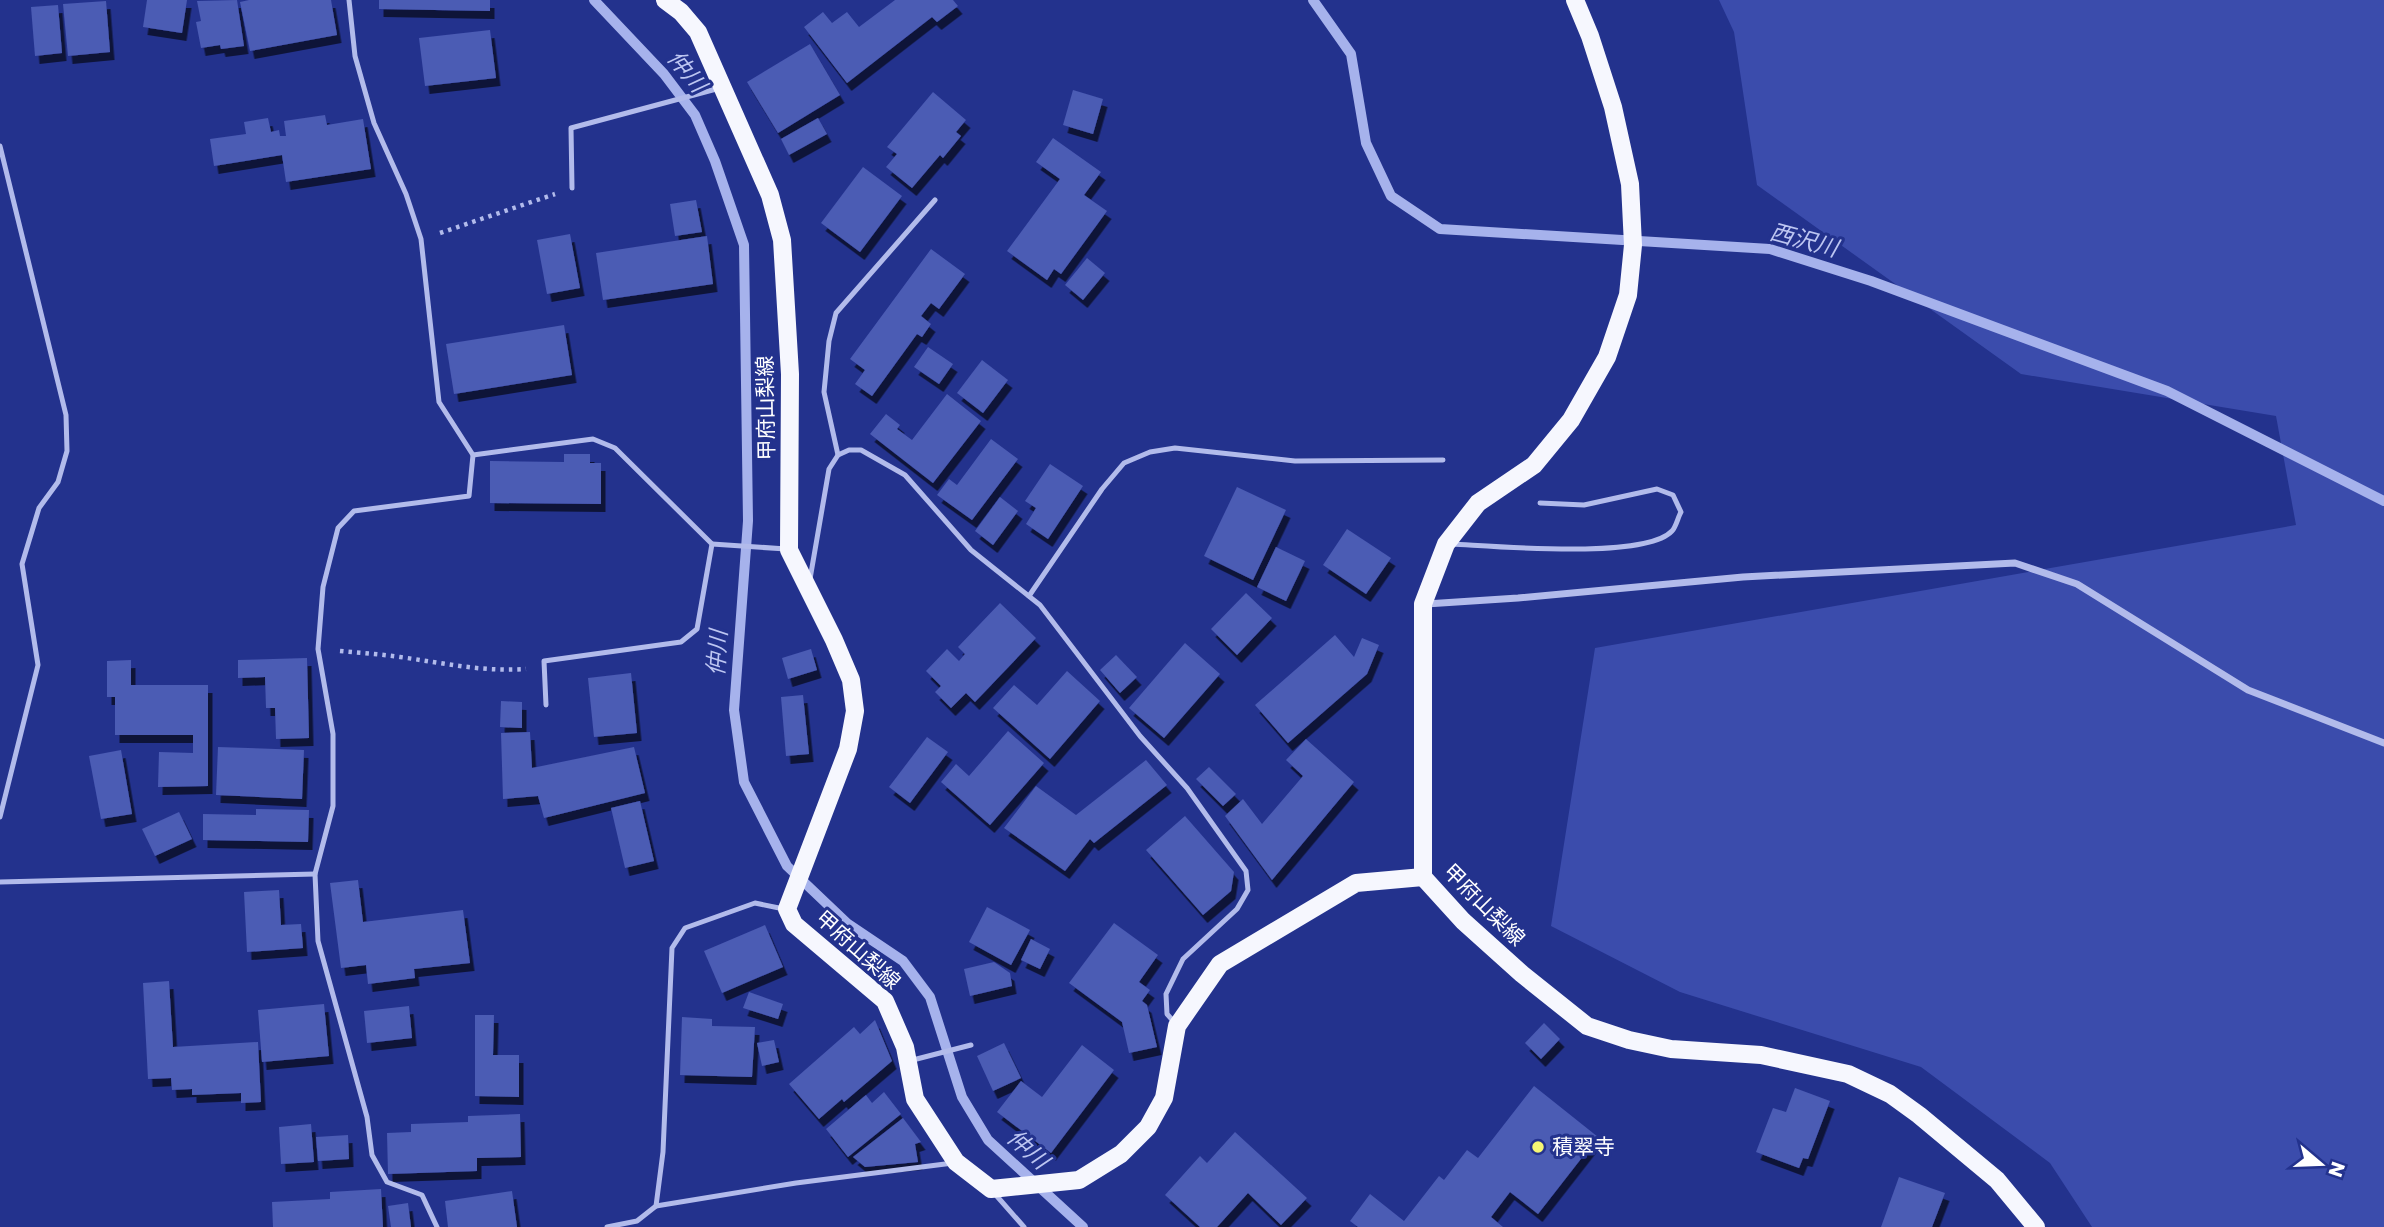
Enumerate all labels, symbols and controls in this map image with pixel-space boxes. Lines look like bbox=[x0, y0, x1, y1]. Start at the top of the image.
water label: 仲川 bbox=[660, 43, 716, 101]
water label: 西沢川 bbox=[1767, 216, 1844, 265]
street label: 甲府山梨線 bbox=[750, 355, 781, 461]
water label: 仲川 bbox=[699, 626, 735, 677]
street label: 甲府山梨線 bbox=[1437, 857, 1532, 952]
street label: 甲府山梨線 bbox=[810, 904, 907, 996]
water label: 仲川 bbox=[1000, 1122, 1058, 1178]
north arrow bbox=[2286, 1129, 2356, 1199]
place label: 積翠寺 bbox=[1552, 1132, 1615, 1161]
marker: 積翠寺 bbox=[1530, 1139, 1546, 1155]
text: N bbox=[2322, 1158, 2352, 1181]

